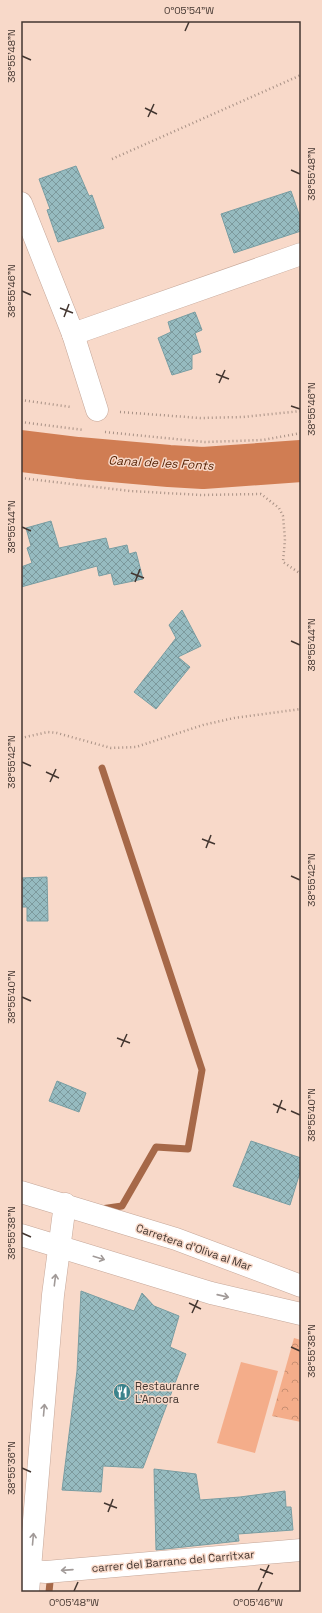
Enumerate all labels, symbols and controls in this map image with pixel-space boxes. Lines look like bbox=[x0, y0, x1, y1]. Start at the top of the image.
text: 0°05'54"W bbox=[164, 4, 214, 17]
text: 38°55'48"N bbox=[5, 29, 18, 83]
text: 38°55'48"N bbox=[305, 147, 318, 201]
text: 38°55'46"N bbox=[5, 264, 18, 318]
text: 38°55'46"N bbox=[305, 382, 318, 436]
water label: Canal de les Fonts bbox=[108, 452, 215, 474]
text: 38°55'44"N bbox=[5, 500, 18, 554]
text: 38°55'44"N bbox=[305, 618, 318, 672]
text: 38°55'42"N bbox=[5, 735, 18, 789]
text: 38°55'42"N bbox=[305, 853, 318, 907]
text: 38°55'40"N bbox=[5, 970, 18, 1024]
text: 38°55'40"N bbox=[305, 1088, 318, 1142]
text: 38°55'38"N bbox=[5, 1206, 18, 1260]
street label: Carretera d'Oliva al Mar bbox=[134, 1221, 254, 1273]
one-way arrow bbox=[92, 1255, 105, 1262]
one-way arrow bbox=[51, 1274, 59, 1287]
one-way arrow bbox=[216, 1292, 229, 1300]
text: 38°55'38"N bbox=[305, 1324, 318, 1378]
place label: Restauranre L'Ancora bbox=[135, 1379, 200, 1406]
restaurant icon: Restauranre L'Ancora bbox=[112, 1382, 132, 1402]
one-way arrow bbox=[40, 1404, 47, 1417]
text: 38°55'36"N bbox=[5, 1441, 18, 1495]
one-way arrow bbox=[29, 1533, 36, 1546]
street label: carrer del Barranc del Carritxar bbox=[91, 1547, 255, 1575]
one-way arrow bbox=[61, 1567, 74, 1574]
text: 0°05'48"W bbox=[49, 1596, 99, 1609]
text: 0°05'46"W bbox=[233, 1596, 283, 1609]

